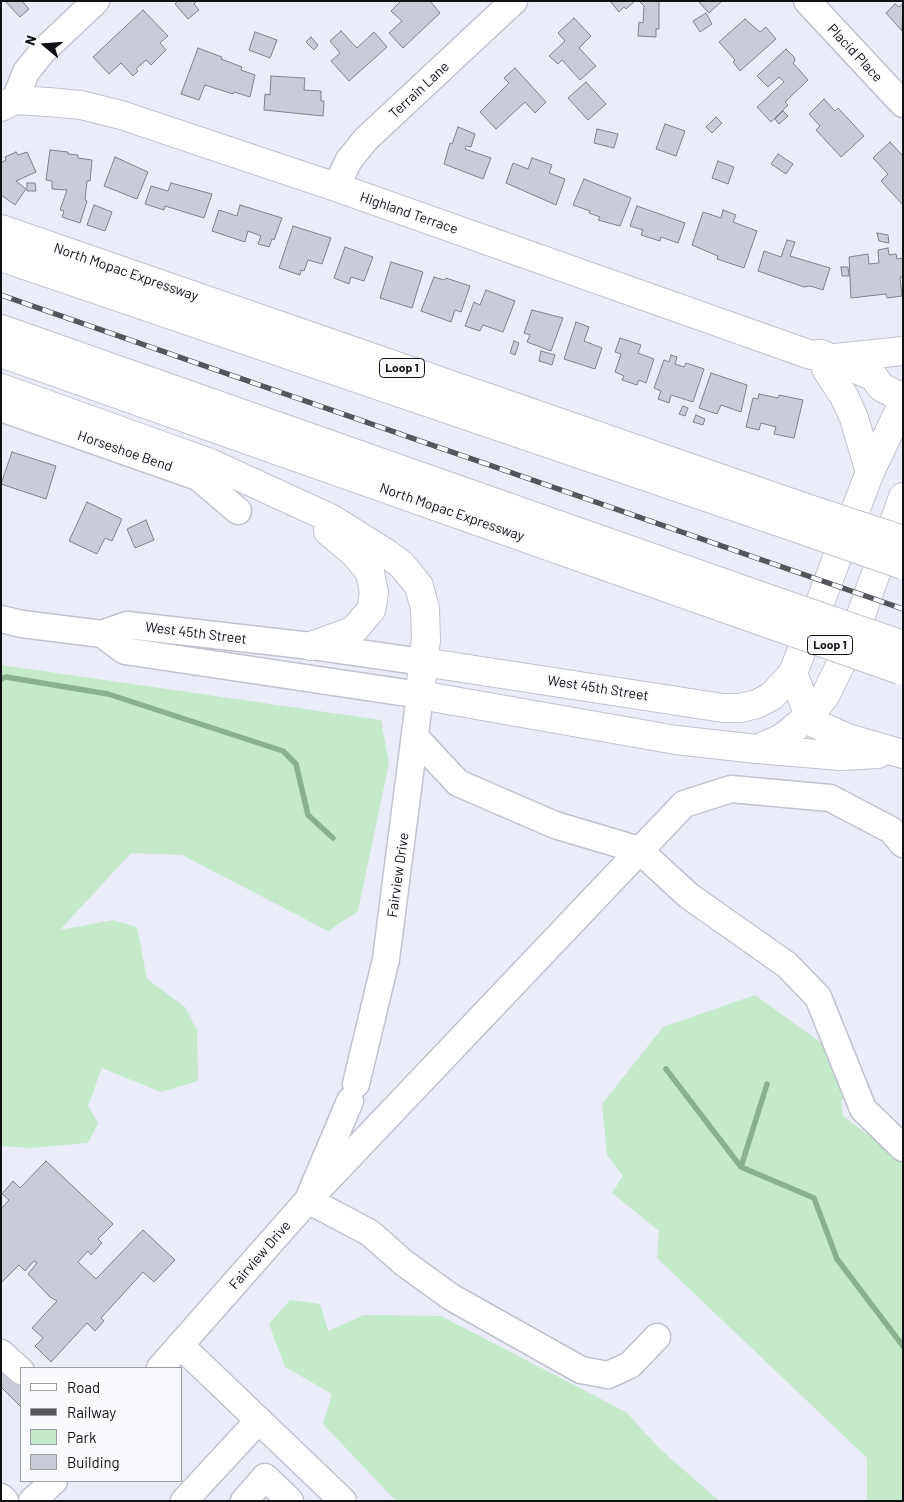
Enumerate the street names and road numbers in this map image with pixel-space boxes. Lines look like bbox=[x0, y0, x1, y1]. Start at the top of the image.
street label: Placid Place bbox=[824, 20, 886, 86]
street label: Terrain Lane bbox=[386, 58, 452, 122]
street label: Highland Terrace bbox=[358, 188, 460, 238]
street label: North Mopac Expressway bbox=[51, 239, 201, 305]
road number: Loop 1 bbox=[380, 358, 424, 378]
street label: Horseshoe Bend bbox=[75, 427, 175, 475]
street label: North Mopac Expressway bbox=[377, 479, 527, 545]
street label: West 45th Street bbox=[144, 618, 248, 648]
road number: Loop 1 bbox=[808, 636, 852, 654]
street label: West 45th Street bbox=[546, 672, 650, 704]
street label: Fairview Drive bbox=[384, 832, 412, 918]
street label: Fairview Drive bbox=[226, 1217, 294, 1293]

